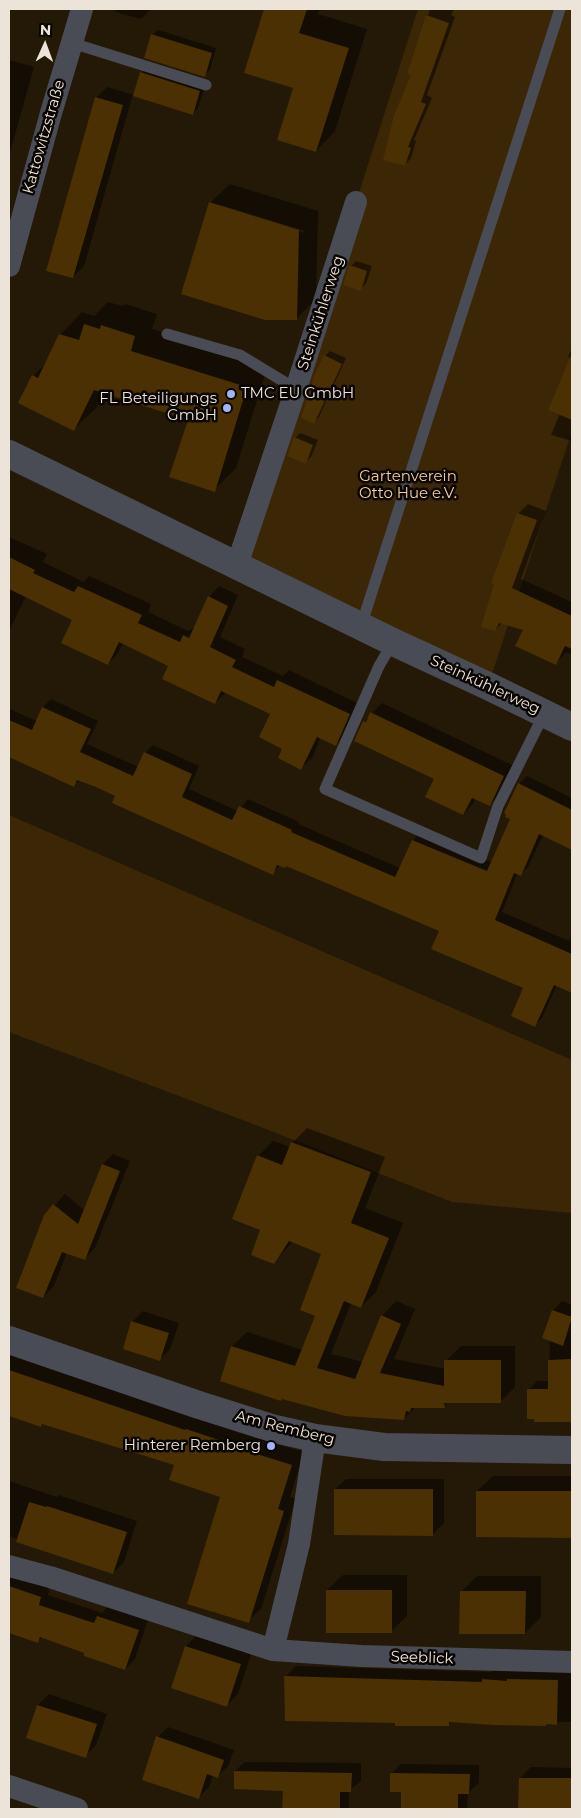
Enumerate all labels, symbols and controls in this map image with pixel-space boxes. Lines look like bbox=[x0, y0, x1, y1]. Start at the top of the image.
north arrow bbox=[20, 20, 70, 70]
text: N bbox=[40, 21, 51, 39]
street label: Kattowitzstraße bbox=[19, 78, 69, 196]
street label: Steinkühlerweg bbox=[294, 254, 348, 372]
place label: TMC EU GmbH bbox=[241, 385, 354, 403]
marker: TMC EU GmbH bbox=[225, 388, 237, 400]
place label: FL Beteiligungs GmbH bbox=[99, 390, 217, 425]
marker: FL Beteiligungs GmbH bbox=[221, 402, 233, 414]
park label: Gartenverein Otto Hue e.V. bbox=[359, 468, 457, 503]
street label: Steinkühlerweg bbox=[427, 652, 543, 718]
street label: Am Remberg bbox=[233, 1407, 337, 1449]
place label: Hinterer Remberg bbox=[124, 1437, 261, 1455]
marker: Hinterer Remberg bbox=[265, 1440, 277, 1452]
street label: Seeblick bbox=[390, 1648, 454, 1668]

